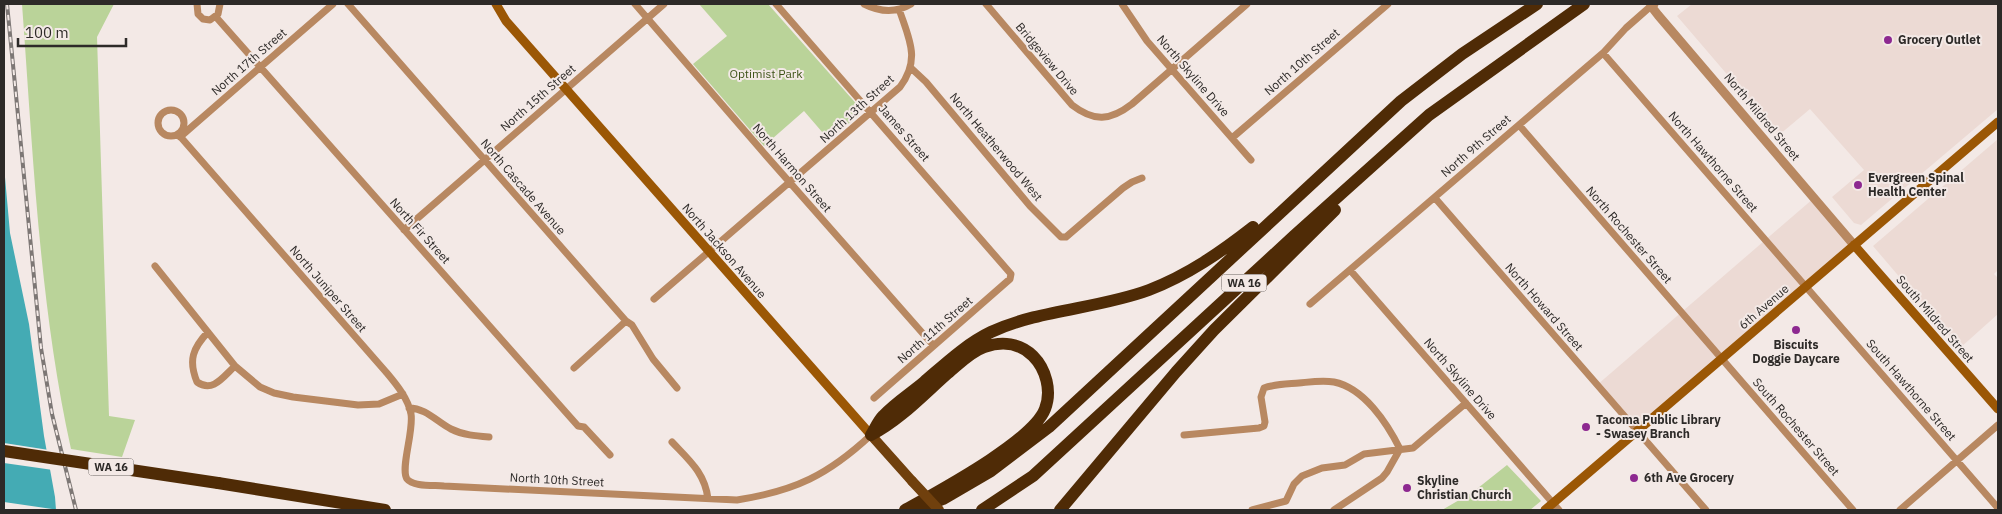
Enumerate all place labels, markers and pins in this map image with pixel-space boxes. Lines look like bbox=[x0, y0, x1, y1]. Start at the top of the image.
place label: Grocery Outlet bbox=[1898, 32, 1981, 47]
marker: Grocery Outlet bbox=[1882, 34, 1894, 46]
place label: Evergreen Spinal Health Center bbox=[1868, 170, 1964, 199]
marker: Evergreen Spinal Health Center bbox=[1852, 179, 1864, 191]
marker: Biscuits Doggie Daycare bbox=[1790, 324, 1802, 336]
place label: Biscuits Doggie Daycare bbox=[1752, 337, 1840, 366]
place label: Tacoma Public Library - Swasey Branch bbox=[1596, 412, 1721, 441]
marker: Tacoma Public Library - Swasey Branch bbox=[1580, 421, 1592, 433]
place label: 6th Ave Grocery bbox=[1644, 470, 1735, 485]
marker: 6th Ave Grocery bbox=[1628, 472, 1640, 484]
place label: Skyline Christian Church bbox=[1417, 473, 1511, 502]
marker: Skyline Christian Church bbox=[1401, 482, 1413, 494]

